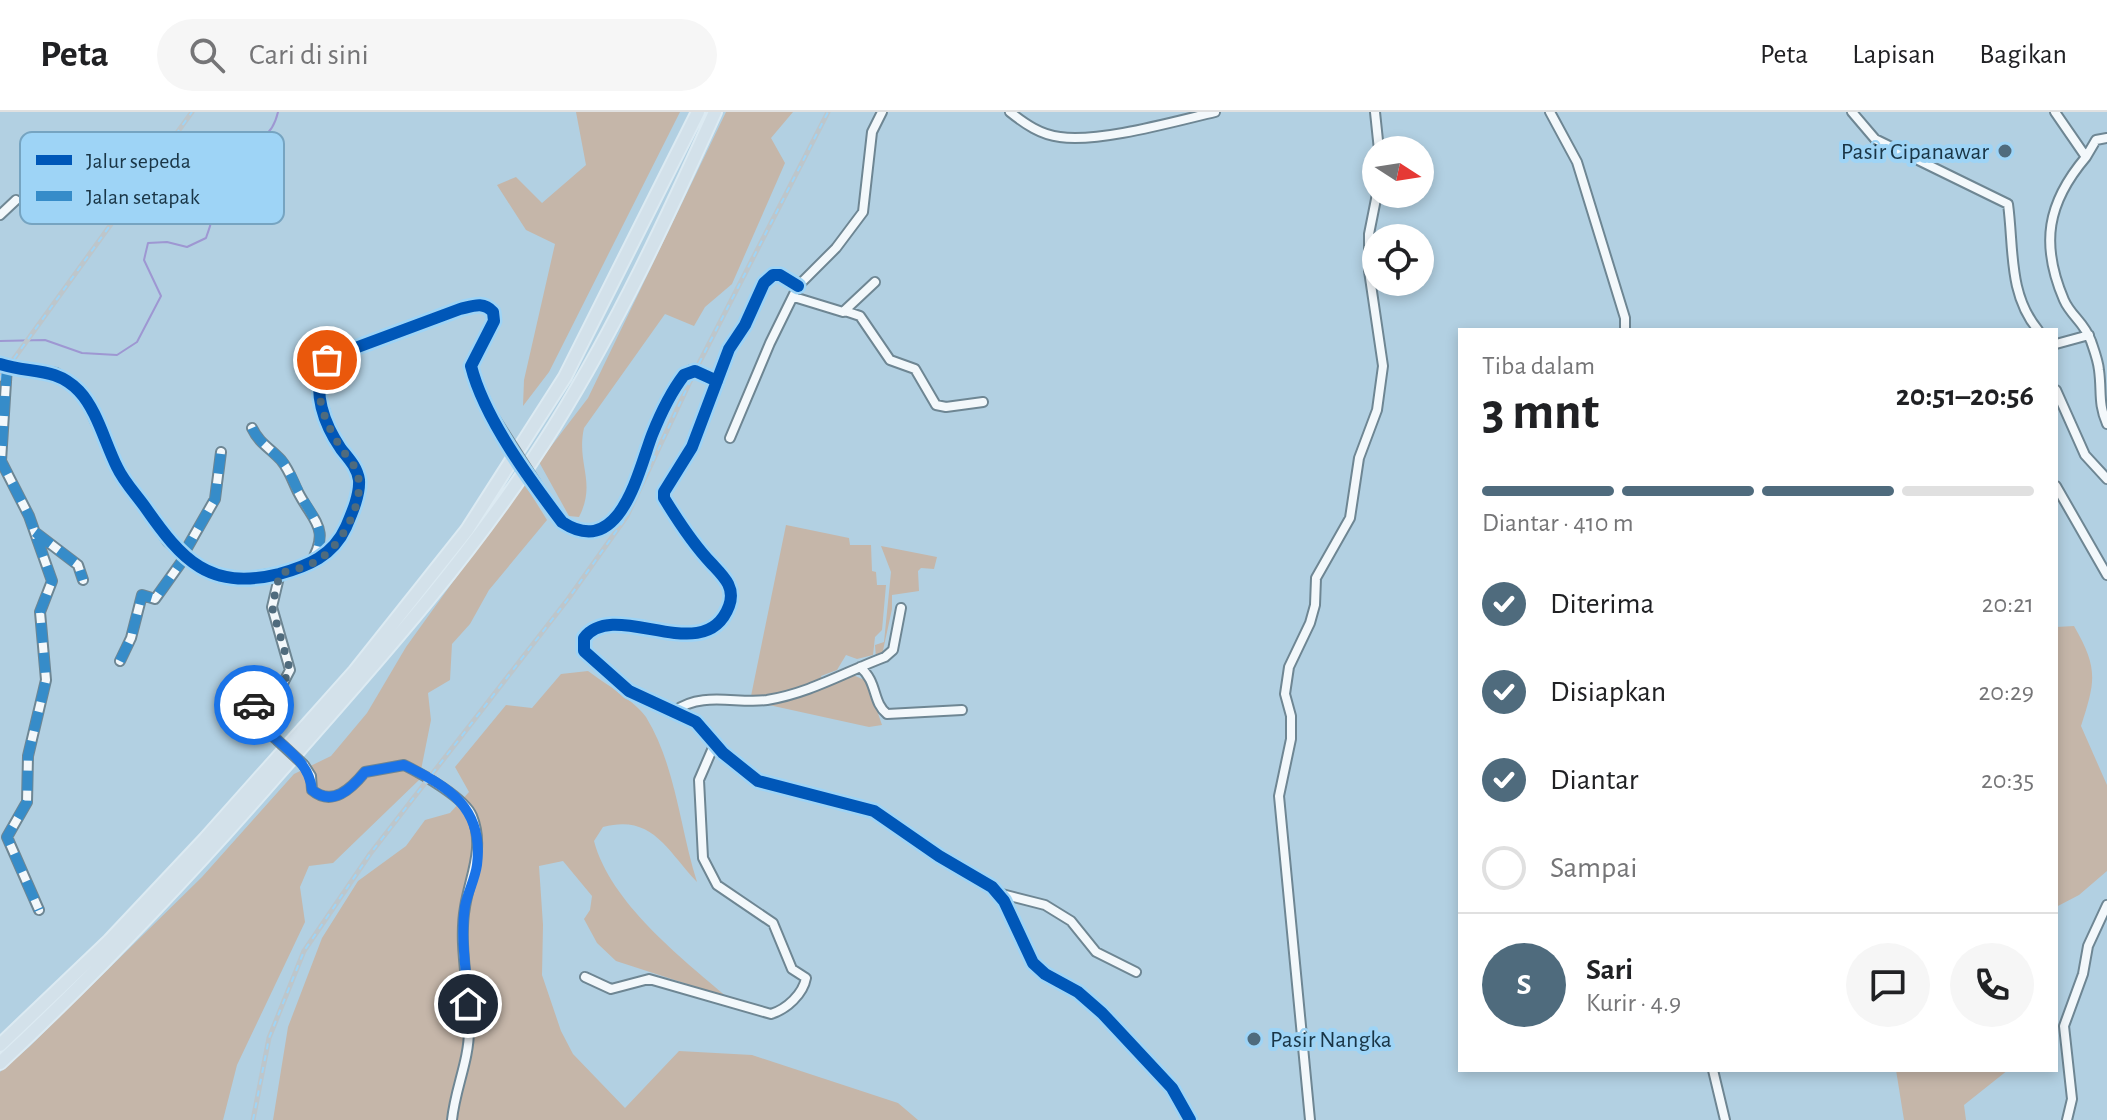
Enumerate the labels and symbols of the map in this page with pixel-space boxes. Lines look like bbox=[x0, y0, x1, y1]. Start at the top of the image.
legend bbox=[20, 132, 284, 224]
north arrow bbox=[1362, 136, 1434, 208]
place label: Pasir Cipanawar bbox=[1841, 140, 1989, 164]
marker: Pasir Cipanawar bbox=[1996, 142, 2014, 160]
text: Jalur sepeda bbox=[86, 150, 191, 172]
text: Jalan setapak bbox=[86, 186, 200, 208]
pin bbox=[293, 326, 361, 394]
courier bbox=[214, 665, 294, 745]
pin bbox=[434, 970, 502, 1038]
place label: Pasir Nangka bbox=[1270, 1028, 1392, 1052]
marker: Pasir Nangka bbox=[1245, 1030, 1263, 1048]

